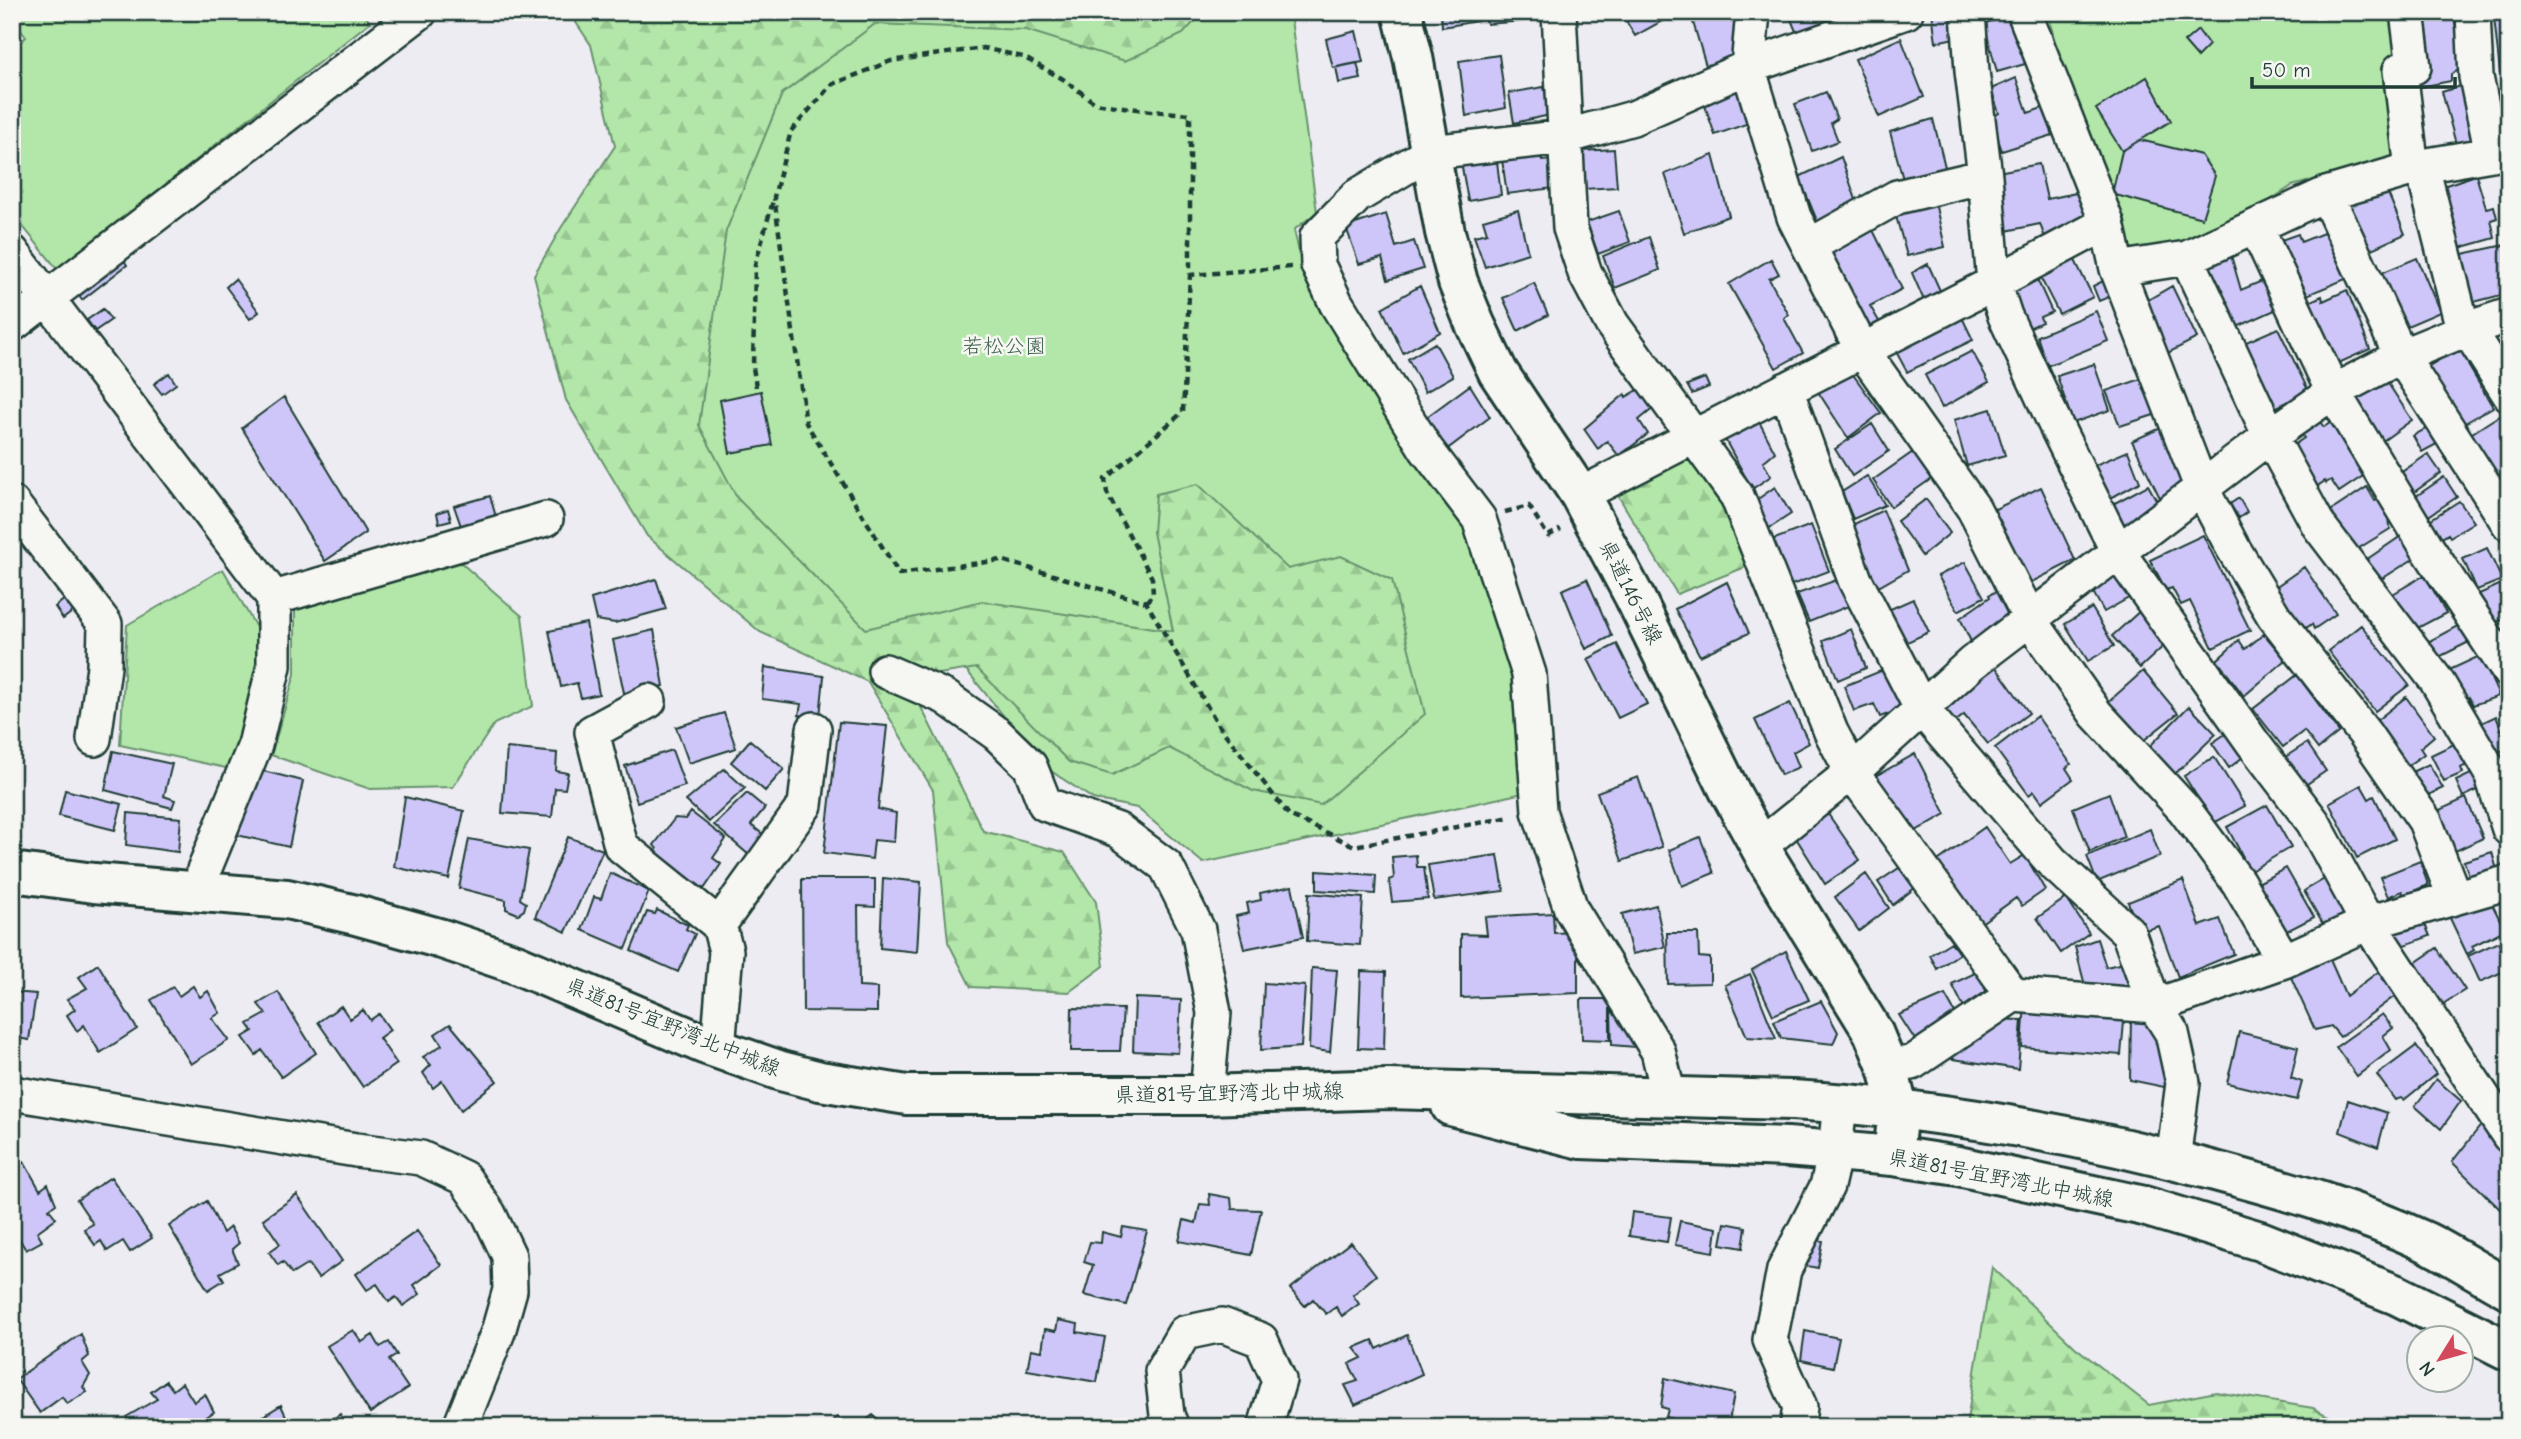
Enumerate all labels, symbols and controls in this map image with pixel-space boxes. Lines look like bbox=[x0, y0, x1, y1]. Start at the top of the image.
scale bar bbox=[2252, 46, 2454, 90]
text: 50 m bbox=[2262, 58, 2311, 82]
park label: 若松公園 bbox=[962, 334, 1046, 358]
street label: 県道146号線 bbox=[1594, 536, 1668, 648]
street label: 県道81号宜野湾北中城線 bbox=[562, 973, 784, 1081]
street label: 県道81号宜野湾北中城線 bbox=[1114, 1079, 1344, 1107]
street label: 県道81号宜野湾北中城線 bbox=[1886, 1144, 2116, 1212]
north arrow bbox=[2406, 1324, 2476, 1394]
text: N bbox=[2415, 1357, 2440, 1380]

